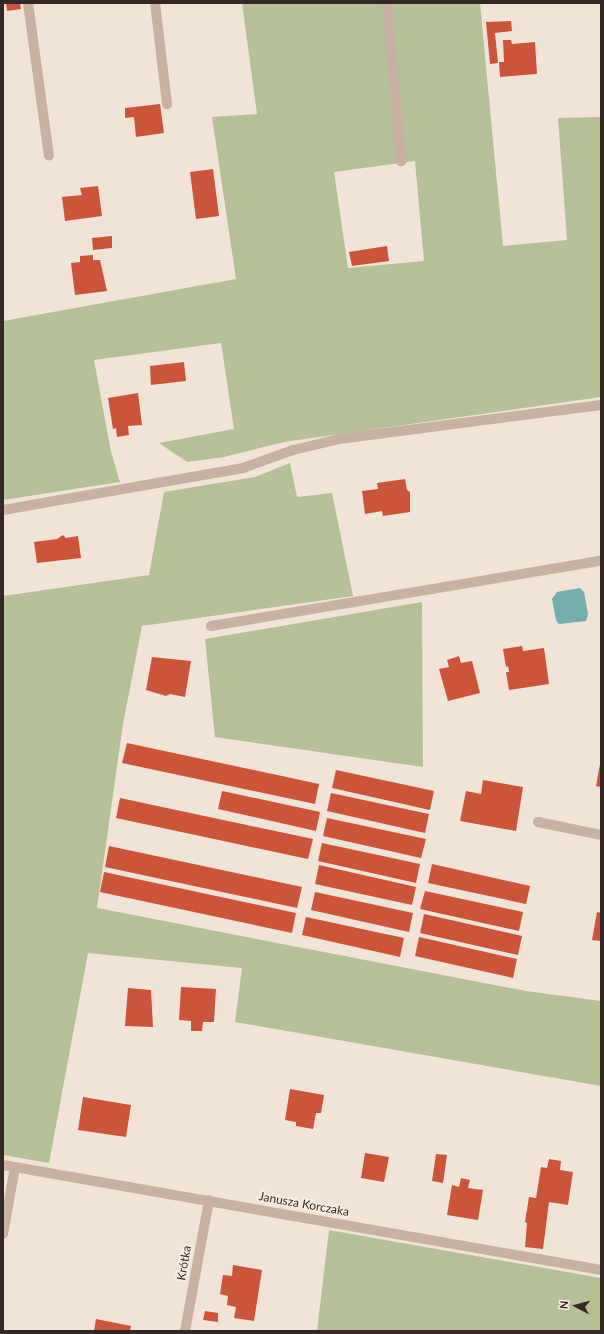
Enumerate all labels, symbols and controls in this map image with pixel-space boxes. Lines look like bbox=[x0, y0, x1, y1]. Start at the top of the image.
street label: Janusza Korczaka bbox=[258, 1189, 350, 1219]
street label: Krótka bbox=[174, 1244, 194, 1282]
north arrow bbox=[556, 1286, 596, 1326]
text: N bbox=[557, 1300, 570, 1310]

